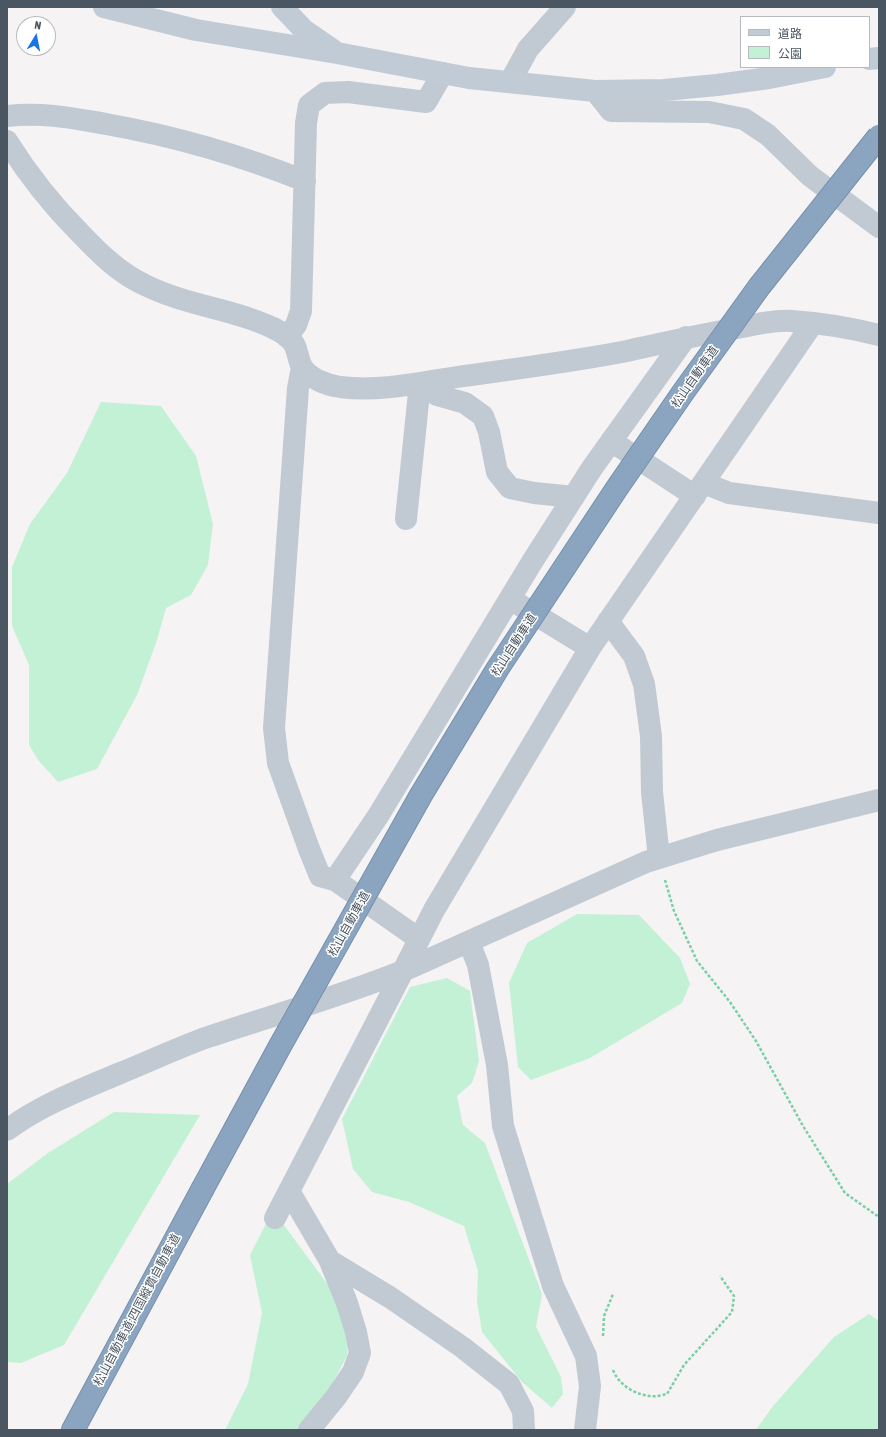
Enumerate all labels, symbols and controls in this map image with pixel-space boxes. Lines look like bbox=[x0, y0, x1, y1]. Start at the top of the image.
north arrow bbox=[16, 16, 56, 56]
legend bbox=[740, 16, 870, 68]
text: N bbox=[34, 19, 42, 32]
text: 道路 bbox=[778, 27, 802, 41]
text: 公園 bbox=[778, 47, 802, 61]
street label: 松山自動車道 bbox=[668, 343, 722, 411]
street label: 松山自動車道 bbox=[488, 611, 540, 679]
street label: 松山自動車道 bbox=[325, 889, 373, 959]
street label: 松山自動車道;四国縦貫自動車道 bbox=[91, 1232, 183, 1388]

